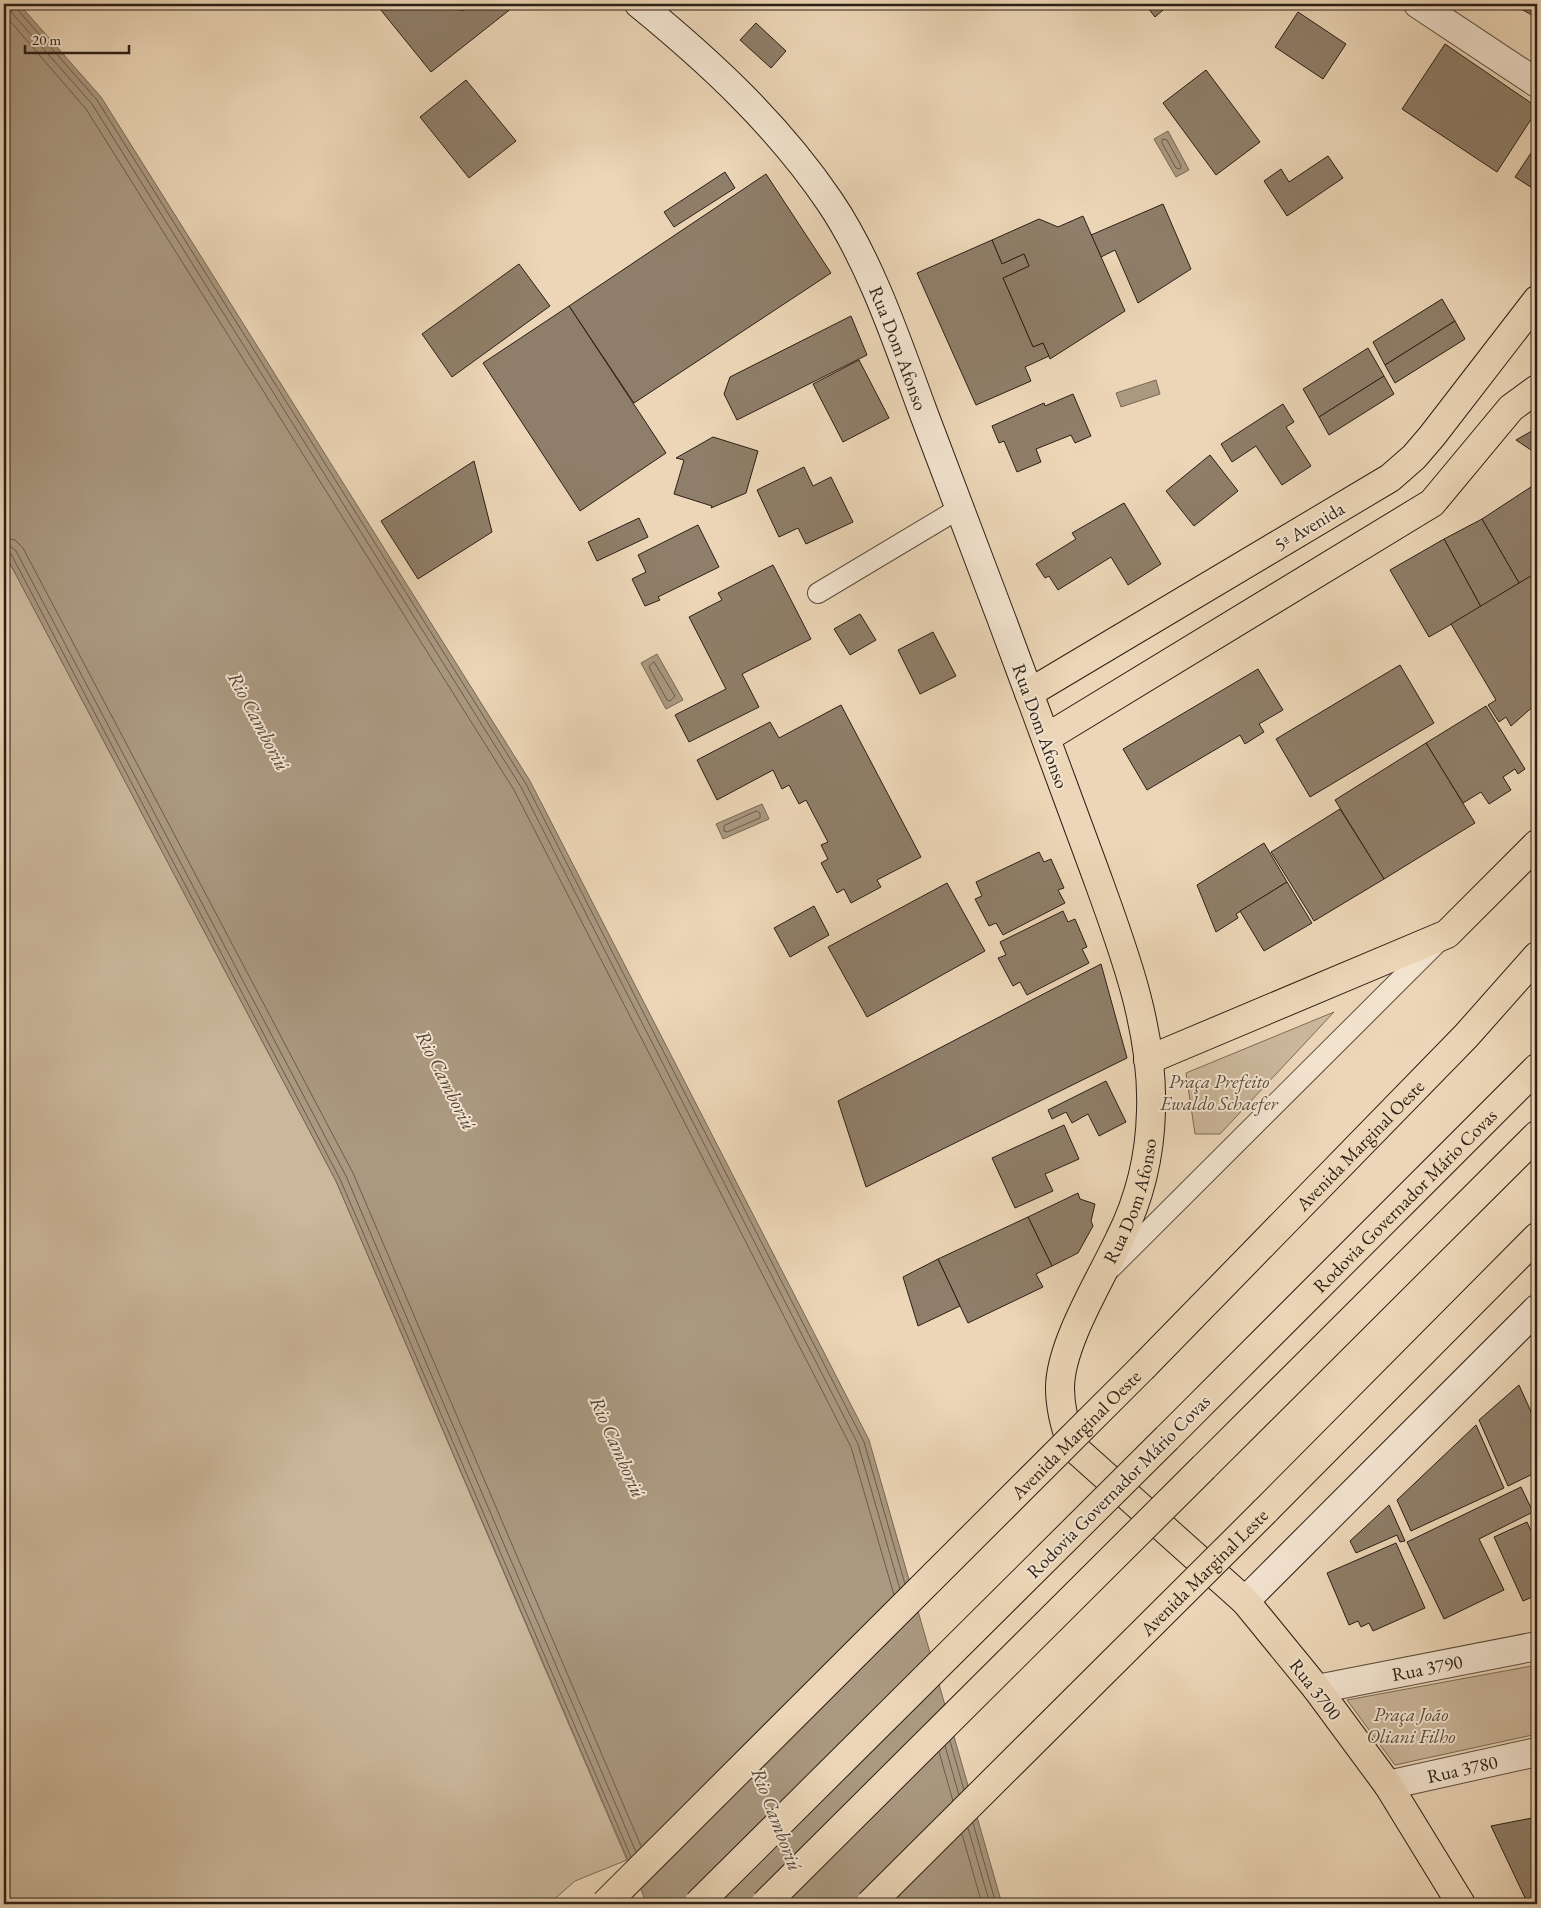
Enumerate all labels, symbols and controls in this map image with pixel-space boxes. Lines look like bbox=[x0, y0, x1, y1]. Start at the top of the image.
scale bar bbox=[25, 22, 129, 54]
text: 20 m bbox=[32, 30, 61, 49]
street label: Rua Dom Afonso bbox=[863, 282, 933, 414]
street label: 5ª Avenida bbox=[1269, 495, 1349, 557]
street label: Rua Dom Afonso bbox=[1006, 660, 1075, 792]
water label: Rio Camboriú bbox=[222, 667, 296, 775]
water label: Rio Camboriú bbox=[410, 1026, 482, 1134]
park label: Praça Prefeito Ewaldo Schaefer bbox=[1159, 1069, 1278, 1116]
street label: Avenida Marginal Oeste bbox=[1290, 1074, 1430, 1217]
street label: Rodovia Governador Mário Covas bbox=[1308, 1103, 1502, 1298]
street label: Rua Dom Afonso bbox=[1097, 1137, 1162, 1268]
street label: Avenida Marginal Oeste bbox=[1005, 1364, 1146, 1506]
street label: Rodovia Governador Mário Covas bbox=[1021, 1389, 1216, 1584]
water label: Rio Camboriú bbox=[584, 1392, 652, 1502]
street label: Avenida Marginal Leste bbox=[1134, 1503, 1274, 1642]
street label: Rua 3790 bbox=[1390, 1649, 1464, 1687]
street label: Rua 3700 bbox=[1284, 1653, 1347, 1725]
park label: Praça João Oliani Filho bbox=[1367, 1702, 1455, 1749]
street label: Rua 3780 bbox=[1425, 1749, 1500, 1789]
water label: Rio Camboriú bbox=[745, 1764, 809, 1874]

